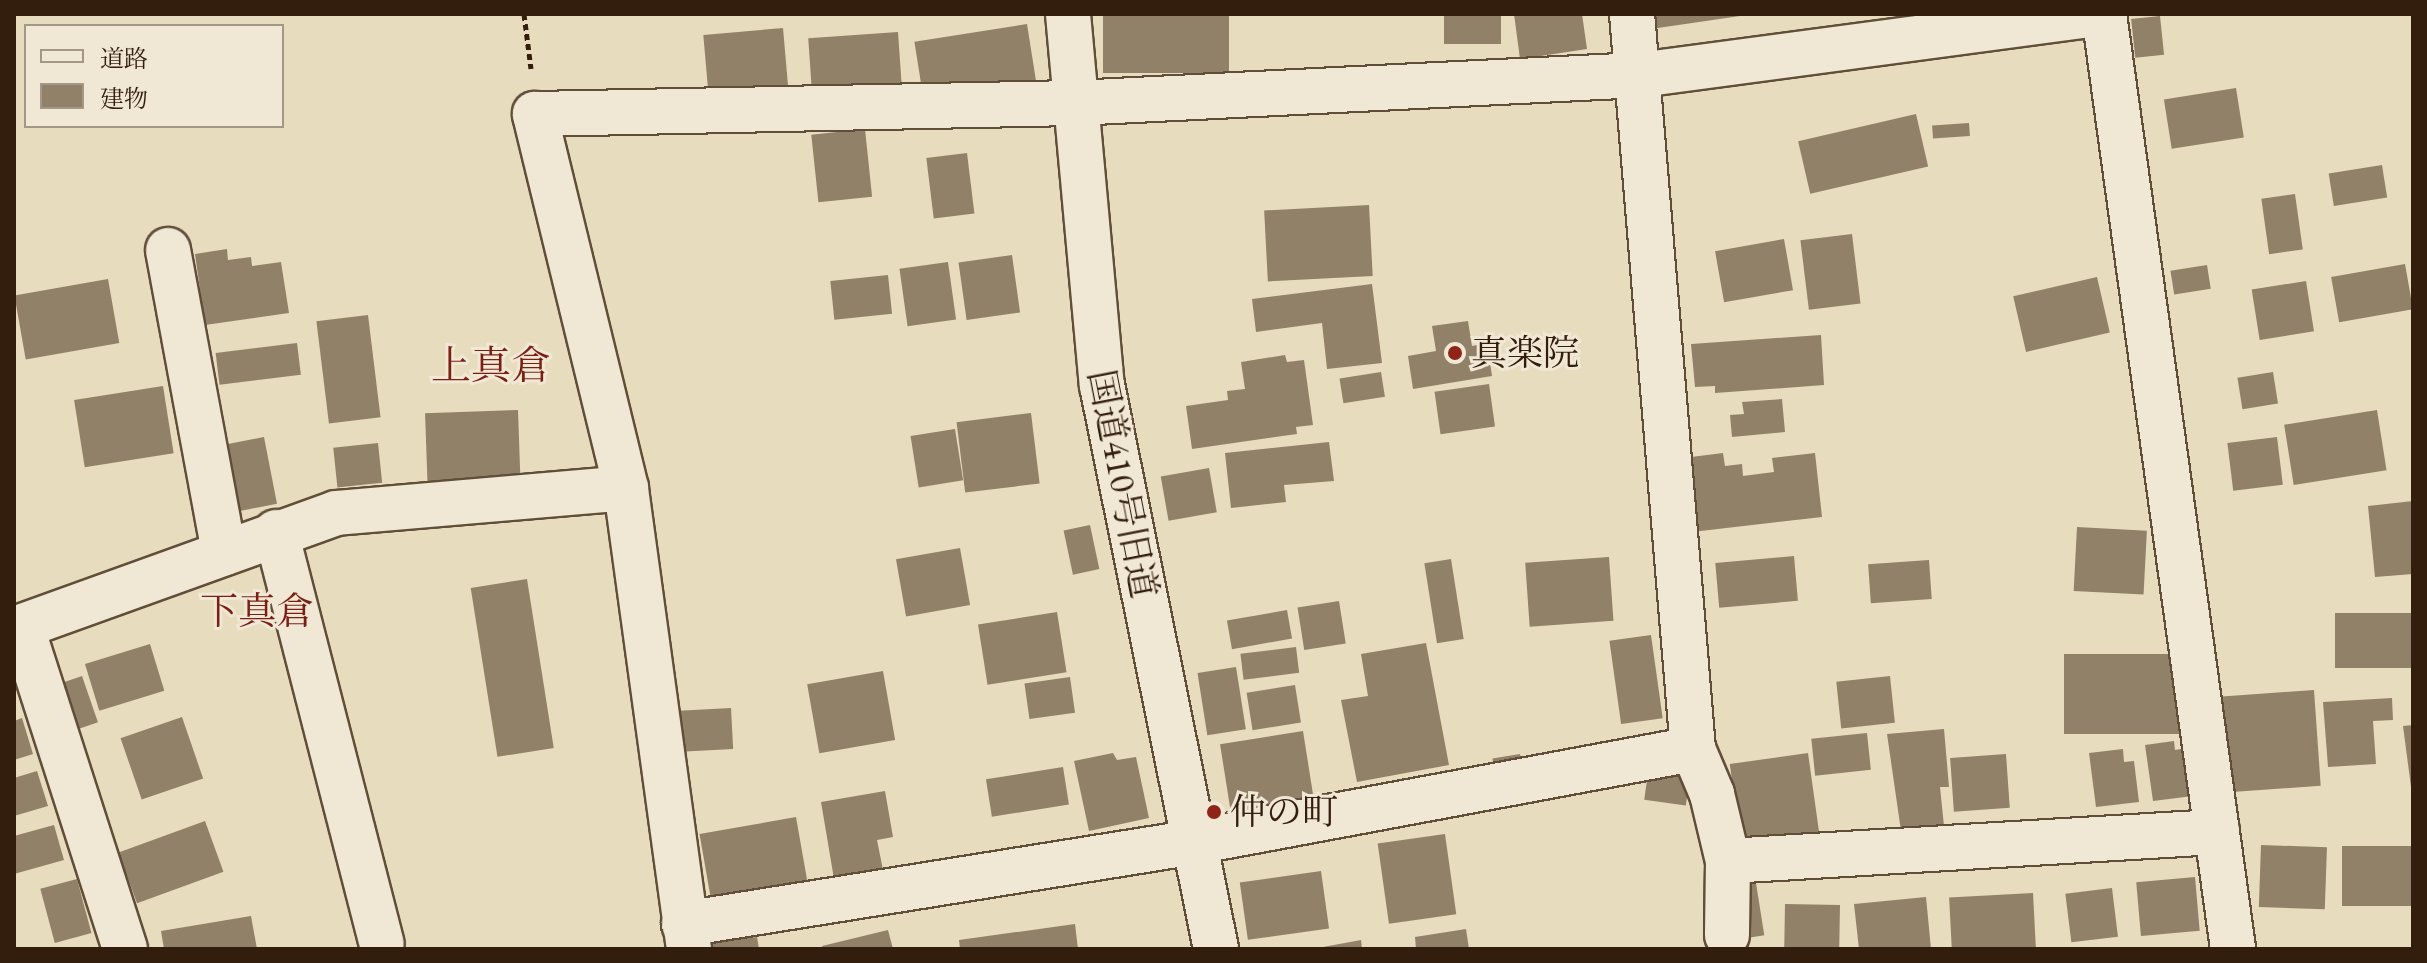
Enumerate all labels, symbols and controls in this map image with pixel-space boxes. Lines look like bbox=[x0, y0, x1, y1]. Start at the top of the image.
legend bbox=[24, 24, 284, 128]
text: 道路 bbox=[100, 43, 148, 74]
text: 建物 bbox=[100, 83, 148, 114]
place label: 真楽院 bbox=[1471, 331, 1579, 375]
district label: 上真倉 bbox=[431, 341, 551, 389]
marker: 真楽院 bbox=[1446, 344, 1464, 362]
street label: 国道410号旧道 bbox=[1080, 366, 1166, 602]
district label: 下真倉 bbox=[200, 588, 314, 634]
place label: 仲の町 bbox=[1230, 790, 1338, 834]
marker: 仲の町 bbox=[1205, 803, 1223, 821]

